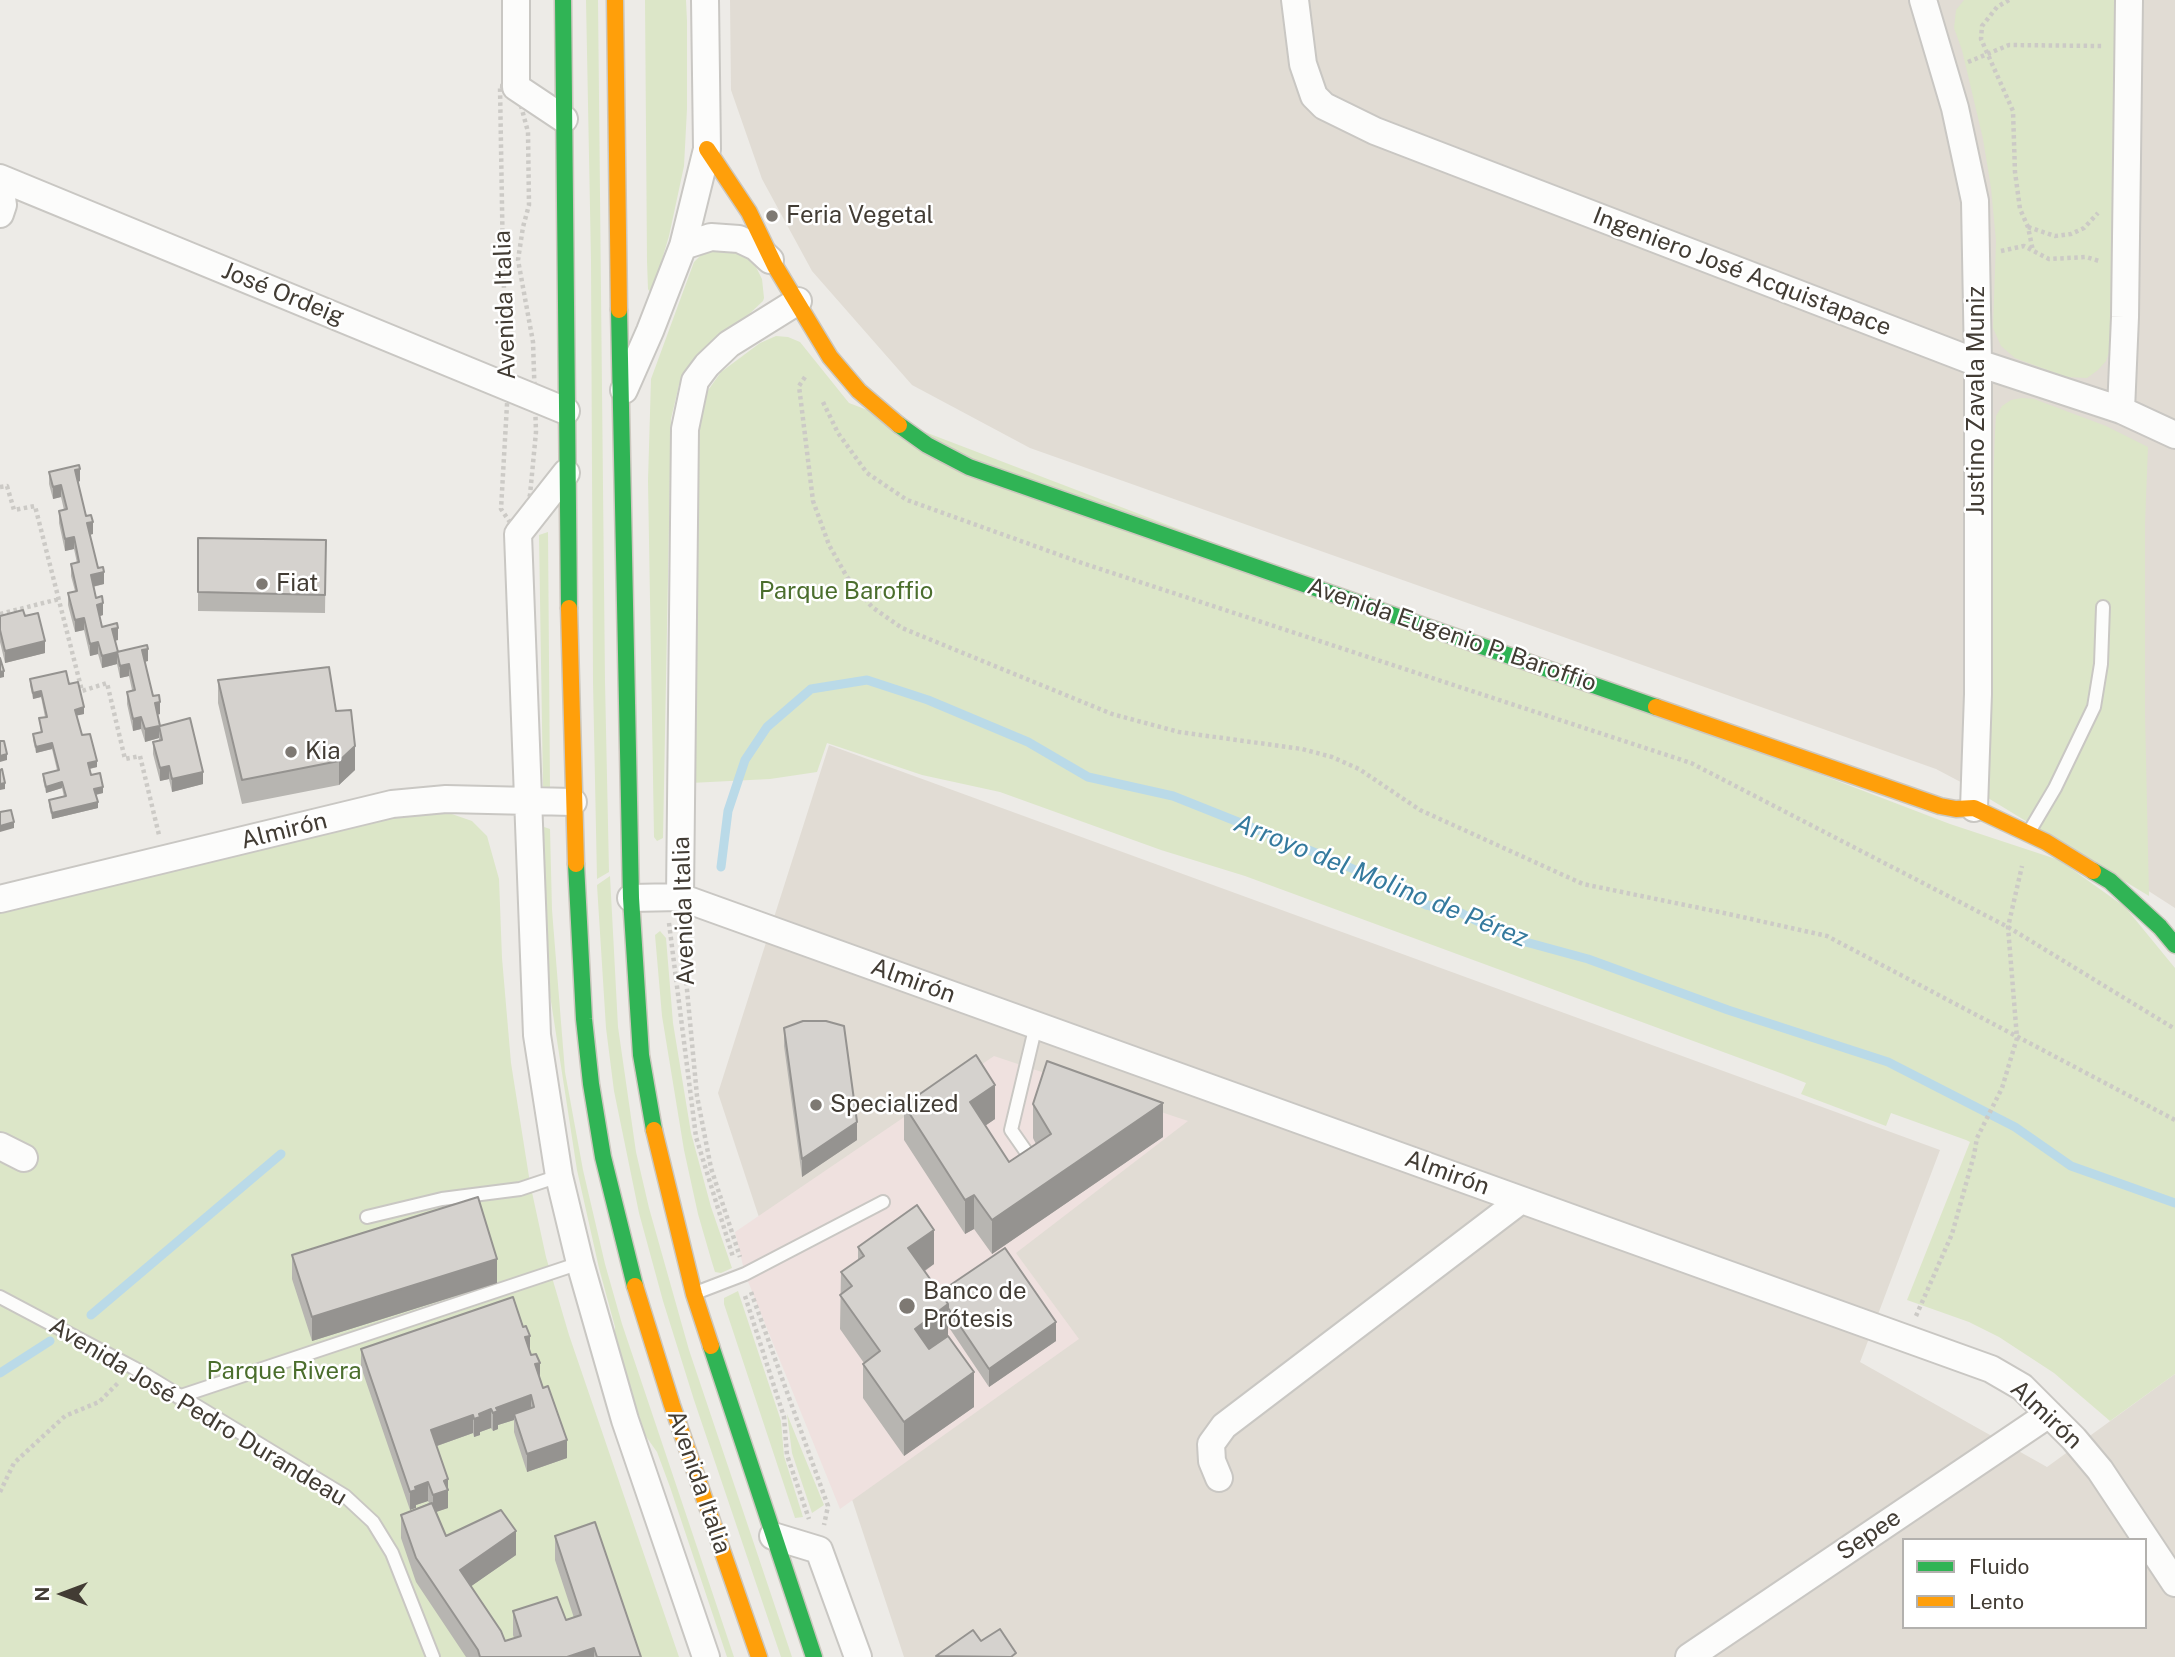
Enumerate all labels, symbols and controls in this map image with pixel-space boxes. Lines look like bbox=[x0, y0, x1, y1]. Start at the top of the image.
place label: Feria Vegetal bbox=[786, 202, 934, 230]
street label: Ingeniero José Acquistapace bbox=[1589, 202, 1895, 342]
marker: Feria Vegetal bbox=[764, 208, 780, 224]
street label: Avenida Italia bbox=[488, 230, 522, 380]
street label: José Ordeig bbox=[217, 256, 349, 332]
street label: Justino Zavala Muniz bbox=[1963, 286, 1991, 516]
place label: Fiat bbox=[276, 570, 318, 598]
street label: Avenida Eugenio P. Baroffio bbox=[1304, 572, 1600, 698]
marker: Fiat bbox=[254, 576, 270, 592]
park label: Parque Baroffio bbox=[759, 578, 933, 606]
place label: Kia bbox=[305, 738, 341, 766]
marker: Kia bbox=[283, 744, 299, 760]
street label: Almirón bbox=[238, 806, 330, 856]
water label: Arroyo del Molino de Pérez bbox=[1230, 808, 1532, 954]
street label: Avenida Italia bbox=[667, 836, 701, 986]
street label: Almirón bbox=[867, 952, 959, 1010]
place label: Specialized bbox=[830, 1091, 959, 1119]
marker: Specialized bbox=[808, 1097, 824, 1113]
street label: Almirón bbox=[1401, 1144, 1493, 1202]
place label: Banco de Prótesis bbox=[923, 1278, 1026, 1334]
marker: Banco de Prótesis bbox=[897, 1296, 917, 1316]
street label: Avenida José Pedro Durandeau bbox=[44, 1312, 352, 1512]
park label: Parque Rivera bbox=[207, 1358, 361, 1386]
street label: Almirón bbox=[2004, 1375, 2088, 1455]
street label: Avenida Italia bbox=[661, 1406, 737, 1558]
street label: Sepee bbox=[1831, 1503, 1907, 1567]
legend bbox=[1902, 1538, 2147, 1629]
text: Fluido bbox=[1969, 1554, 2029, 1579]
north arrow bbox=[28, 1559, 98, 1629]
text: N bbox=[31, 1587, 53, 1601]
text: Lento bbox=[1969, 1589, 2024, 1614]

